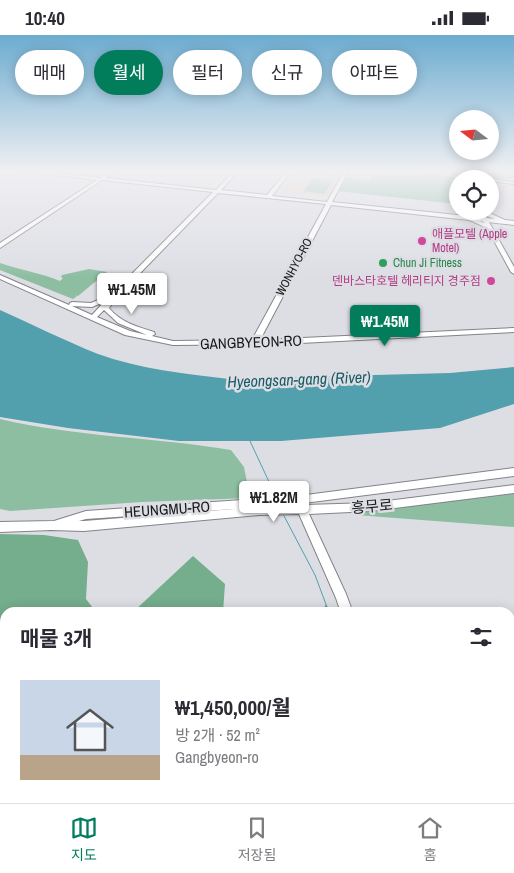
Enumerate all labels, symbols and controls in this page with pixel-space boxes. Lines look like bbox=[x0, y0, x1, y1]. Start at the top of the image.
text: 10:40 bbox=[25, 5, 65, 31]
chip: 매매 bbox=[15, 50, 84, 95]
chip: 월세 bbox=[94, 50, 163, 95]
chip: 필터 bbox=[173, 50, 242, 95]
chip: 신규 bbox=[252, 50, 322, 95]
chip: 아파트 bbox=[332, 50, 417, 95]
north arrow bbox=[449, 110, 499, 160]
map controls bbox=[449, 110, 499, 220]
button: locate bbox=[449, 170, 499, 220]
place label: 애플모텔 (Apple Motel) bbox=[432, 226, 507, 256]
street label: WONHYO-RO bbox=[272, 235, 316, 299]
marker: 애플모텔 (Apple Motel) bbox=[416, 235, 428, 247]
place label: Chun Ji Fitness bbox=[393, 255, 462, 271]
marker: Chun Ji Fitness bbox=[377, 257, 389, 269]
pin: ₩1.45M bbox=[91, 273, 173, 315]
place label: 덴바스타호텔 헤리티지 경주점 bbox=[332, 273, 481, 289]
marker: 덴바스타호텔 헤리티지 경주점 bbox=[485, 275, 497, 287]
text: ₩1.45M bbox=[108, 278, 156, 300]
pin: ₩1.45M bbox=[344, 305, 426, 347]
text: ₩1.45M bbox=[361, 310, 409, 332]
street label: GANGBYEON-RO bbox=[200, 330, 302, 354]
water label: Hyeongsan-gang (River) bbox=[227, 365, 371, 393]
pin: ₩1.82M bbox=[233, 481, 315, 523]
text: ₩1.82M bbox=[250, 486, 298, 508]
street label: 흥무로 bbox=[350, 494, 394, 518]
street label: HEUNGMU-RO bbox=[123, 496, 211, 522]
icon: filters bbox=[467, 623, 495, 651]
text: 매물 3개 bbox=[20, 624, 92, 653]
text: ₩1,450,000/월 bbox=[175, 693, 291, 722]
icon: home bbox=[60, 700, 120, 760]
text: 방 2개 · 52 m² bbox=[175, 724, 260, 746]
text: Gangbyeon-ro bbox=[175, 746, 259, 768]
tab: 지도 bbox=[70, 814, 98, 864]
tab: 저장됨 bbox=[238, 814, 276, 864]
tab: 홈 bbox=[416, 814, 444, 864]

